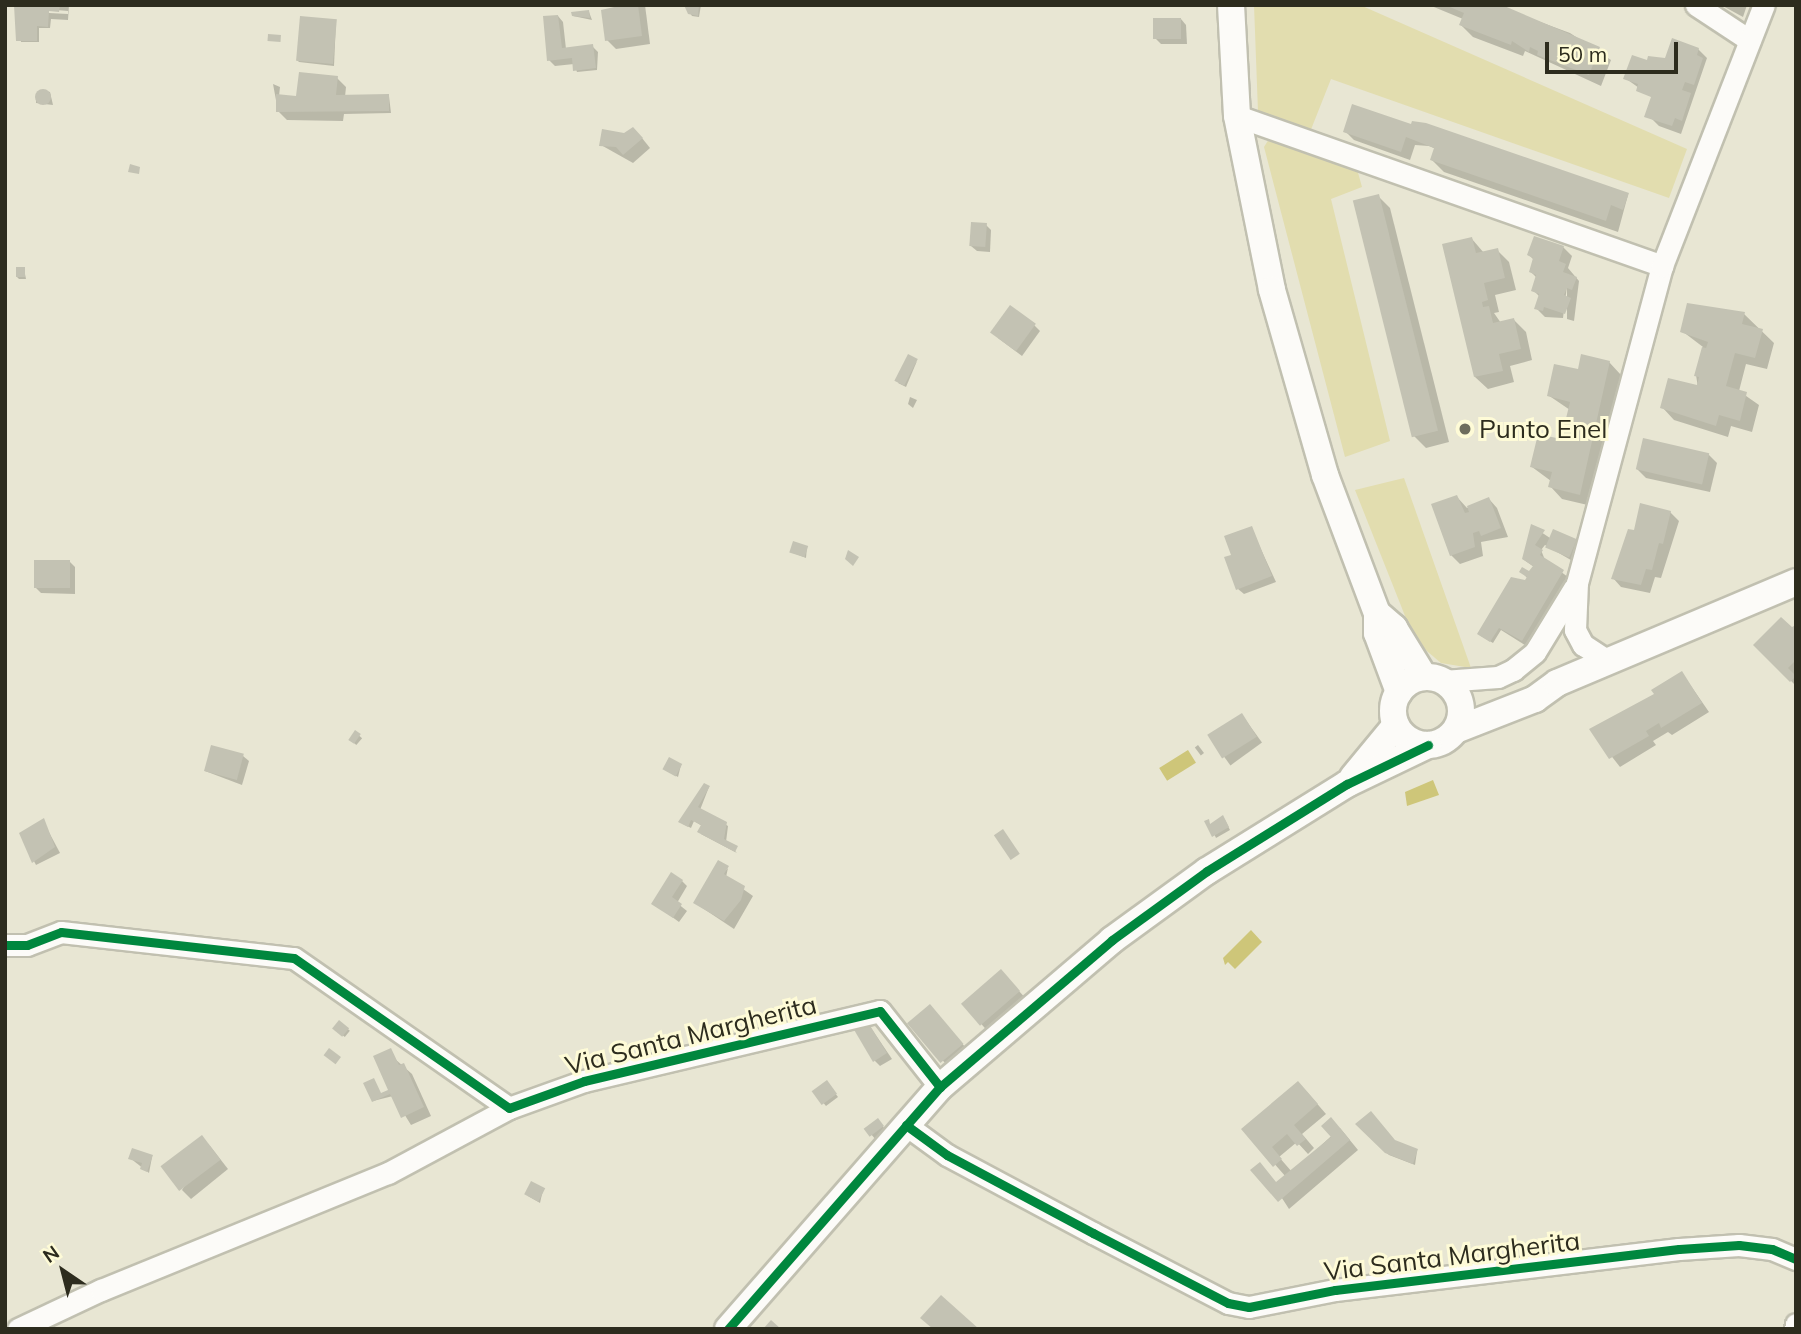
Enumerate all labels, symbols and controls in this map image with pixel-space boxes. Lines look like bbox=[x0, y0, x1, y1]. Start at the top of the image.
scale bar bbox=[1549, 28, 1682, 72]
text: 50 m bbox=[1558, 41, 1607, 67]
place label: Punto Enel bbox=[1479, 413, 1607, 445]
marker: Punto Enel bbox=[1457, 421, 1473, 437]
street label: Via Santa Margherita bbox=[562, 989, 820, 1081]
street label: Via Santa Margherita bbox=[1322, 1225, 1582, 1287]
north arrow bbox=[28, 1236, 98, 1306]
text: N bbox=[38, 1240, 64, 1268]

